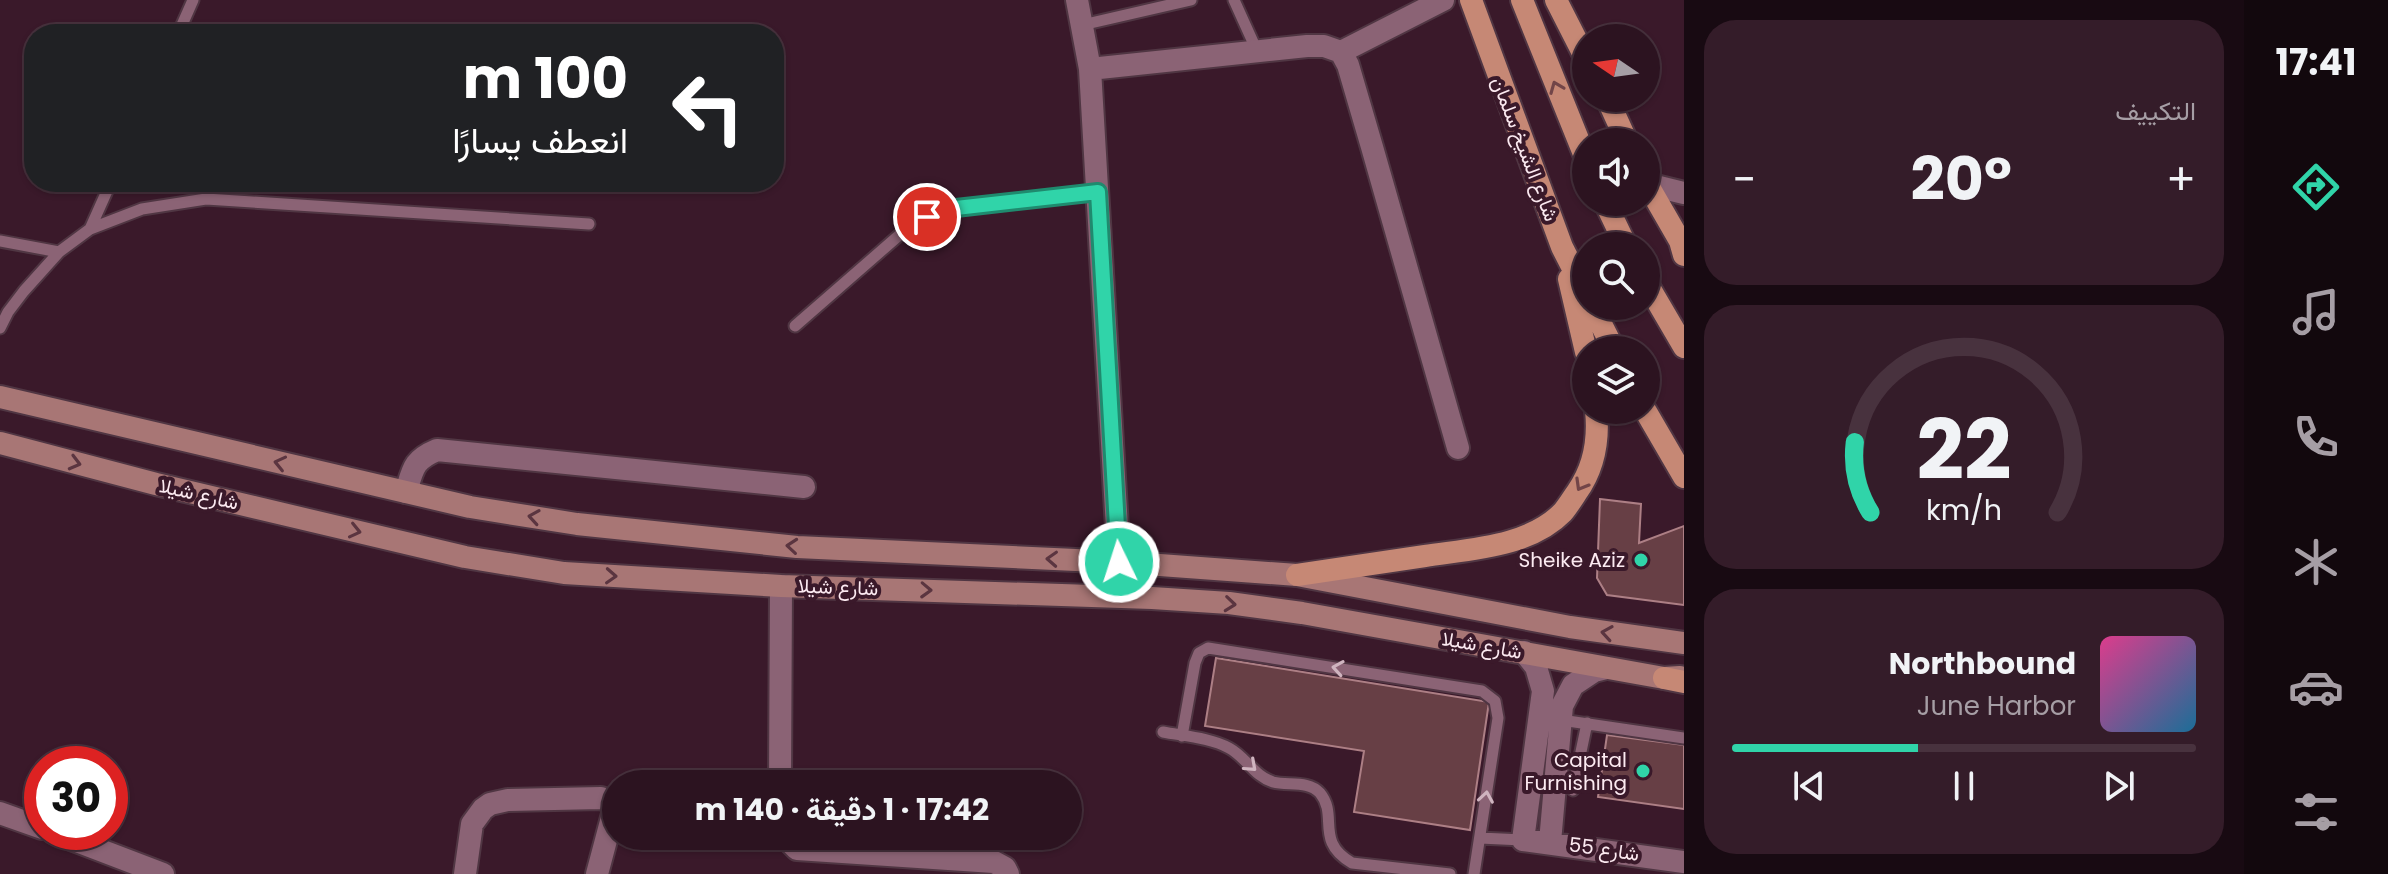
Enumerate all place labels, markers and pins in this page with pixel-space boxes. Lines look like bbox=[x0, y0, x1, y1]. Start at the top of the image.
pin bbox=[893, 183, 961, 251]
place label: Sheike Aziz bbox=[1519, 546, 1625, 574]
marker: Sheike Aziz bbox=[1632, 551, 1650, 569]
place label: Capital Furnishing bbox=[1524, 746, 1627, 797]
marker: Capital Furnishing bbox=[1634, 762, 1652, 780]

